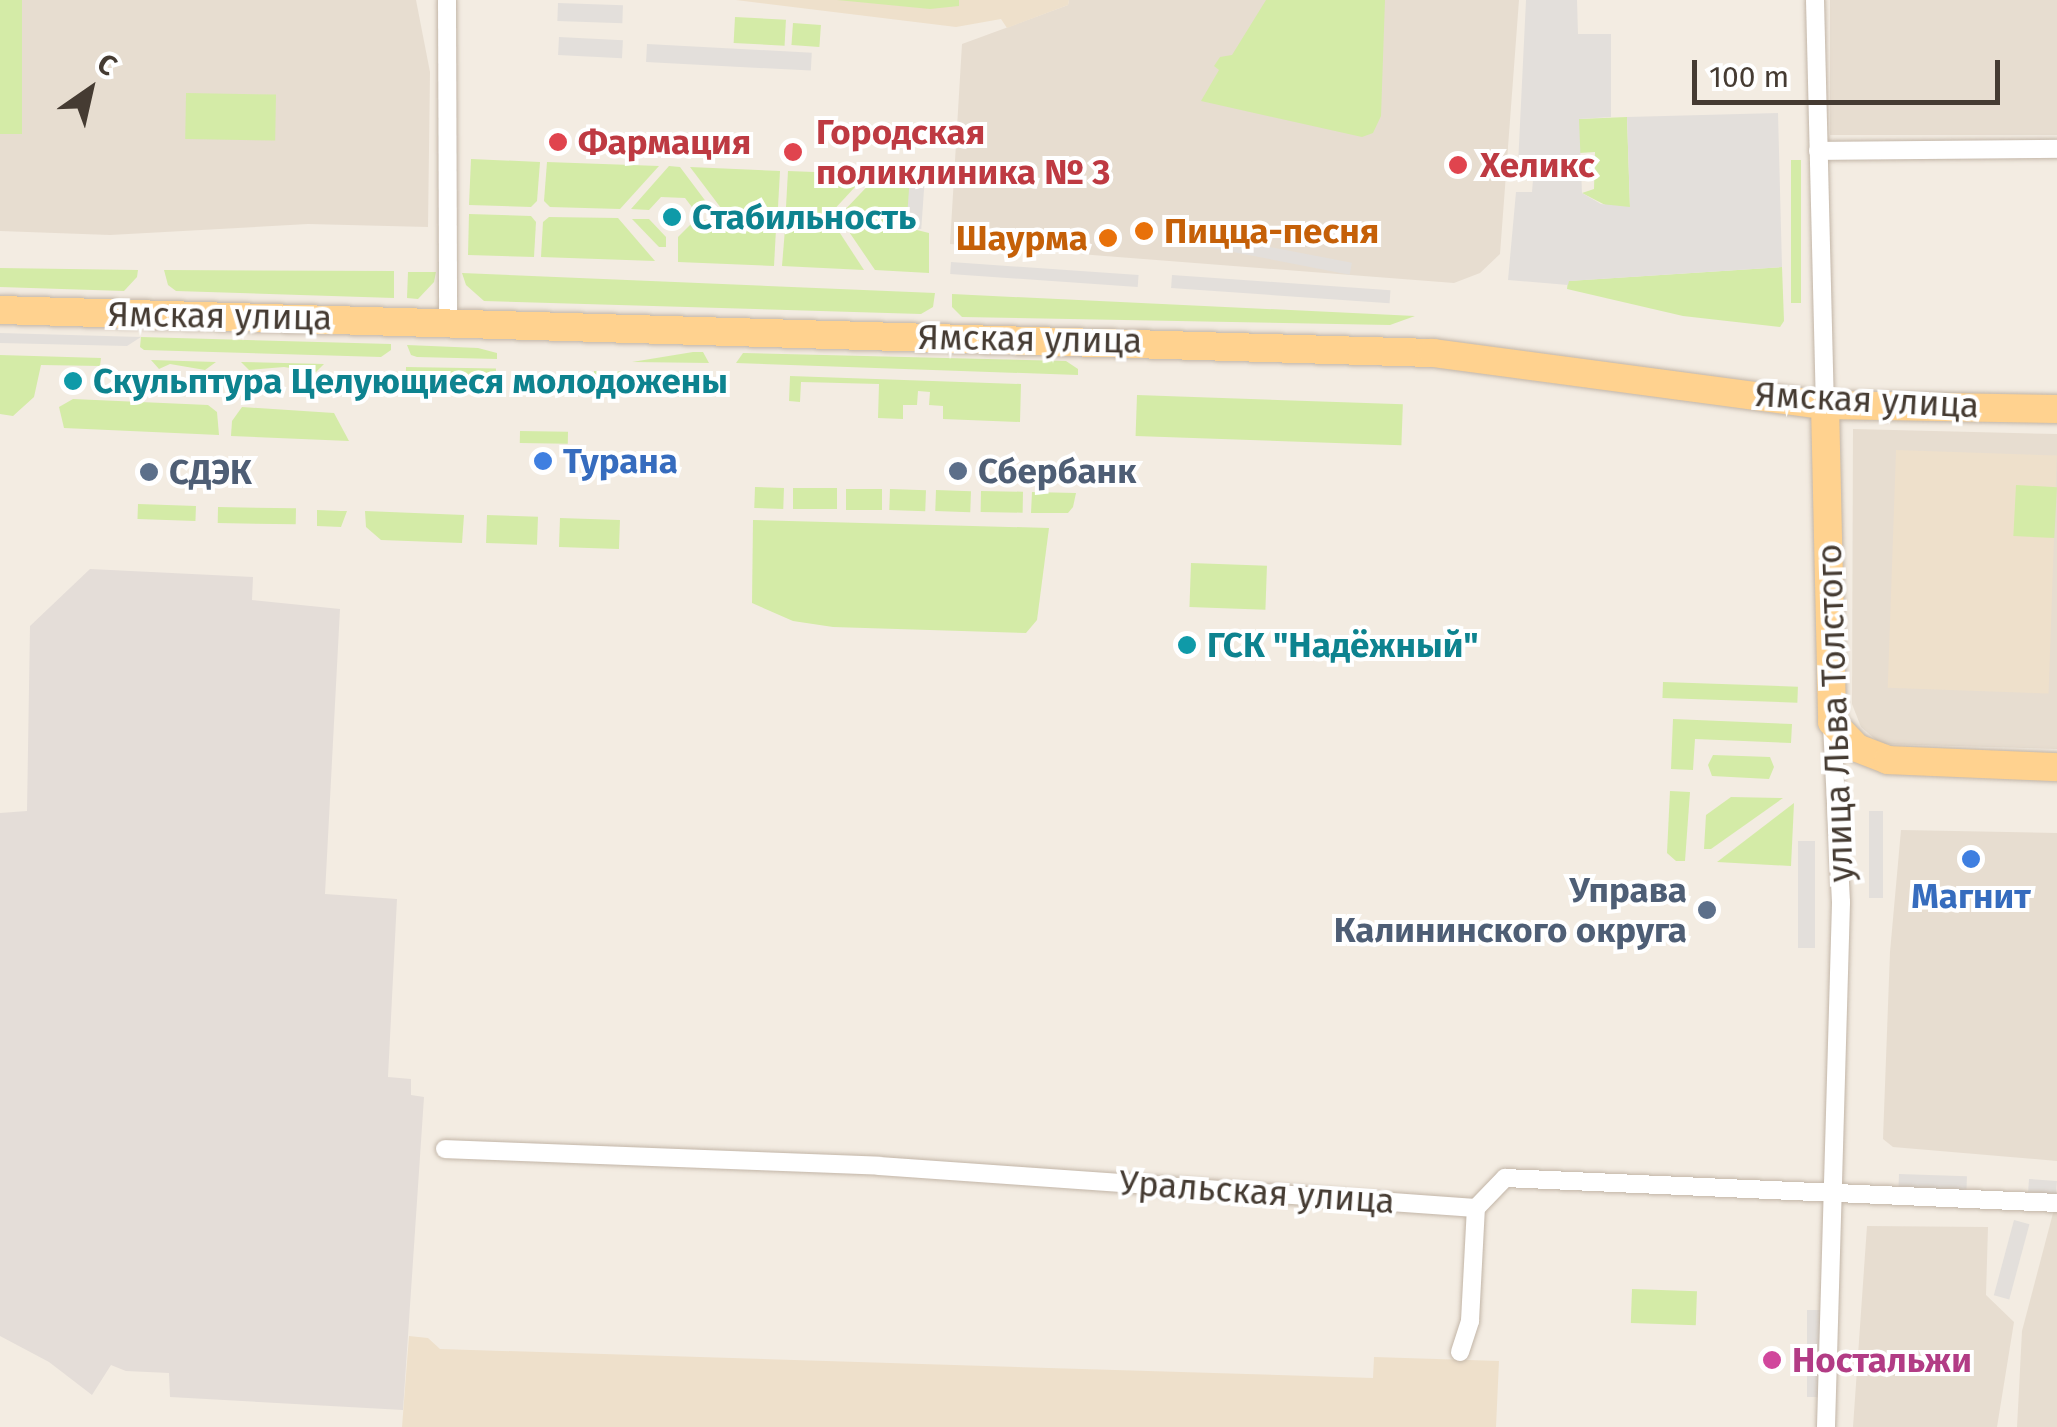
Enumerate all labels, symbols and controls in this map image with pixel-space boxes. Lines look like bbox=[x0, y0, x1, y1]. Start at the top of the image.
north arrow bbox=[40, 40, 140, 140]
scale bar bbox=[1697, 40, 2004, 102]
text: С bbox=[91, 47, 123, 83]
text: 100 m bbox=[1709, 59, 1789, 95]
place label: Городская поликлиника № 3 bbox=[816, 111, 1110, 193]
place label: Фармация bbox=[578, 121, 751, 163]
marker: Фармация bbox=[547, 131, 569, 153]
marker: Городская поликлиника № 3 bbox=[780, 139, 806, 165]
place label: Хеликс bbox=[1480, 144, 1595, 186]
marker: Хеликс bbox=[1445, 152, 1471, 178]
place label: Стабильность bbox=[692, 196, 916, 238]
marker: Стабильность bbox=[661, 206, 683, 228]
place label: Пицца-песня bbox=[1164, 210, 1379, 252]
place label: Шаурма bbox=[956, 217, 1088, 259]
marker: Пицца-песня bbox=[1133, 220, 1155, 242]
marker: Шаурма bbox=[1097, 227, 1119, 249]
street label: Ямская улица bbox=[108, 293, 332, 339]
street label: Ямская улица bbox=[918, 316, 1142, 362]
place label: Скульптура Целующиеся молодожены bbox=[93, 360, 728, 402]
marker: Скульптура Целующиеся молодожены bbox=[62, 370, 84, 392]
street label: Ямская улица bbox=[1754, 373, 1980, 427]
place label: Турана bbox=[563, 440, 678, 482]
marker: Турана bbox=[532, 450, 554, 472]
place label: Сбербанк bbox=[978, 450, 1136, 492]
place label: СДЭК bbox=[169, 451, 252, 493]
marker: Сбербанк bbox=[947, 460, 969, 482]
marker: СДЭК bbox=[138, 461, 160, 483]
street label: улица Льва Толстого bbox=[1808, 543, 1862, 883]
place label: ГСК "Надёжный" bbox=[1207, 624, 1479, 666]
marker: ГСК "Надёжный" bbox=[1176, 634, 1198, 656]
marker: Магнит bbox=[1960, 848, 1982, 870]
place label: Управа Калининского округа bbox=[1334, 869, 1687, 951]
place label: Магнит bbox=[1911, 875, 2031, 917]
marker: Управа Калининского округа bbox=[1696, 899, 1718, 921]
street label: Уральская улица bbox=[1118, 1161, 1396, 1223]
place label: Ностальжи bbox=[1792, 1339, 1972, 1381]
marker: Ностальжи bbox=[1761, 1349, 1783, 1371]

